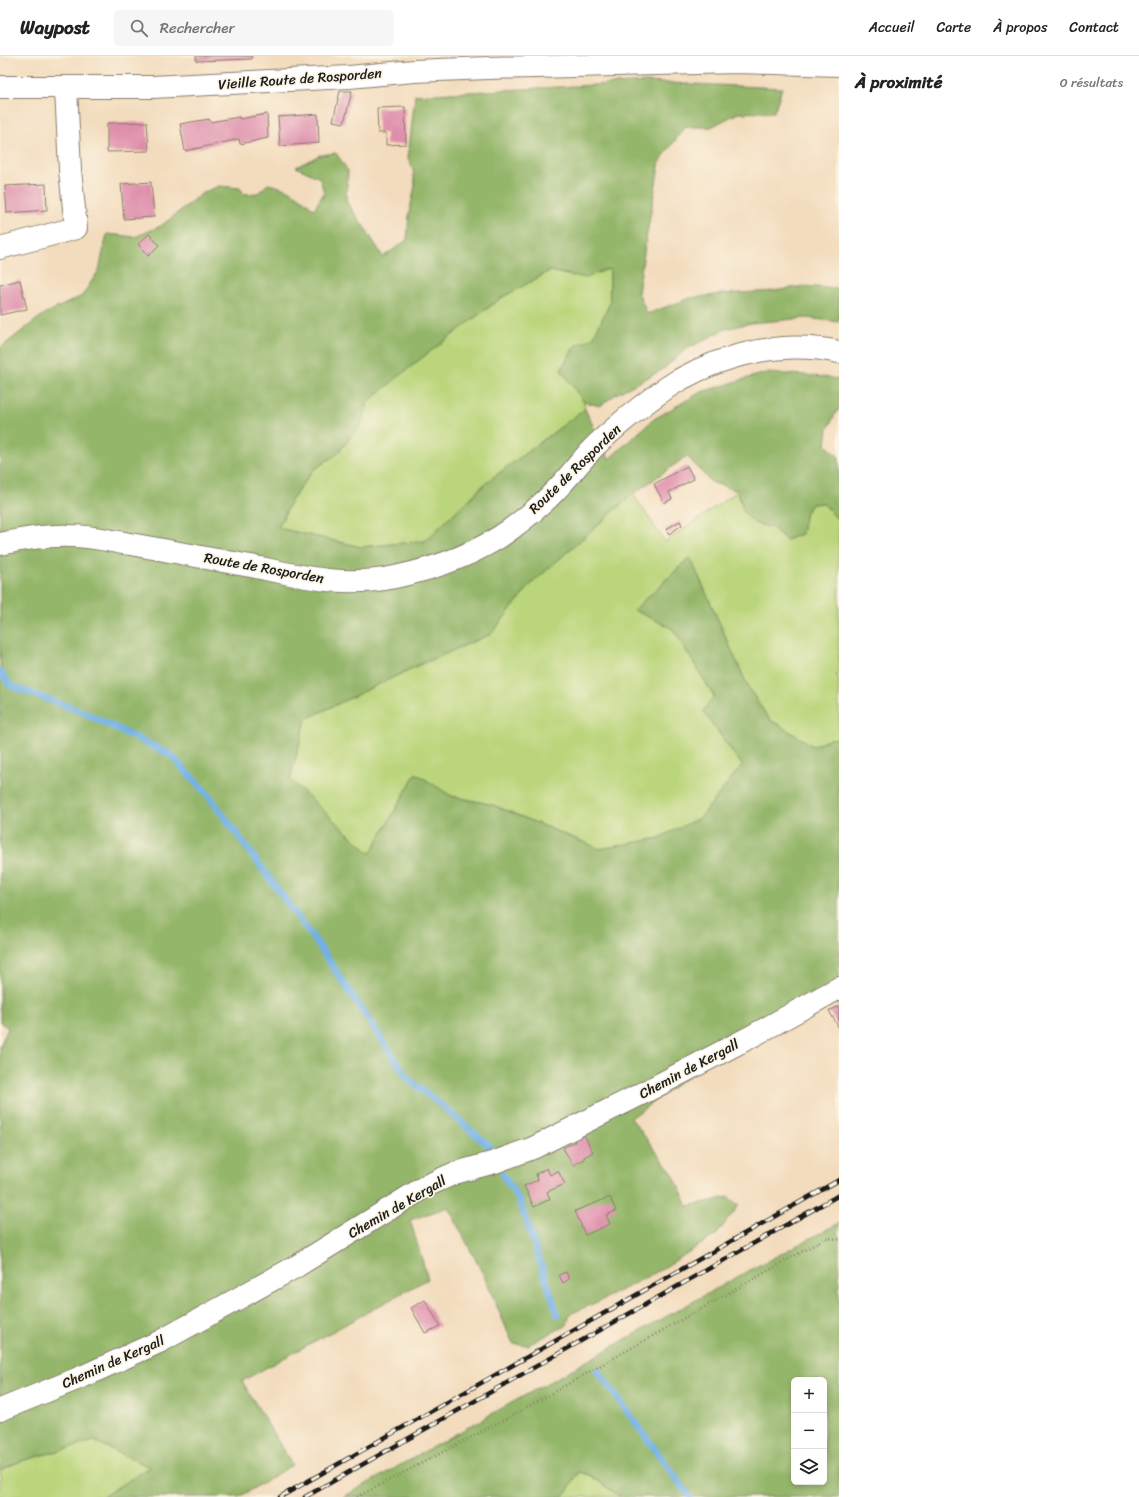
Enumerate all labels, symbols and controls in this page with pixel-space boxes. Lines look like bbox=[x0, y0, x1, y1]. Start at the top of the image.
search box bbox=[114, 10, 394, 46]
text: Waypost bbox=[20, 11, 90, 44]
text: Rechercher bbox=[160, 15, 235, 41]
text: Accueil bbox=[869, 15, 915, 40]
text: Carte bbox=[937, 15, 971, 40]
text: À propos bbox=[993, 15, 1047, 40]
text: Contact bbox=[1069, 15, 1119, 40]
icon: search bbox=[128, 17, 150, 39]
street label: Vieille Route de Rosporden bbox=[217, 61, 383, 97]
text: À proximité bbox=[855, 67, 942, 97]
text: 0 résultats bbox=[1060, 71, 1123, 94]
street label: Route de Rosporden bbox=[523, 418, 628, 520]
street label: Route de Rosporden bbox=[202, 545, 326, 591]
street label: Chemin de Kergall bbox=[634, 1032, 745, 1106]
street label: Chemin de Kergall bbox=[343, 1168, 452, 1245]
street label: Chemin de Kergall bbox=[57, 1328, 169, 1396]
map controls bbox=[791, 1377, 827, 1485]
button: + bbox=[791, 1377, 827, 1413]
button: − bbox=[791, 1413, 827, 1449]
button: layers bbox=[791, 1449, 827, 1485]

